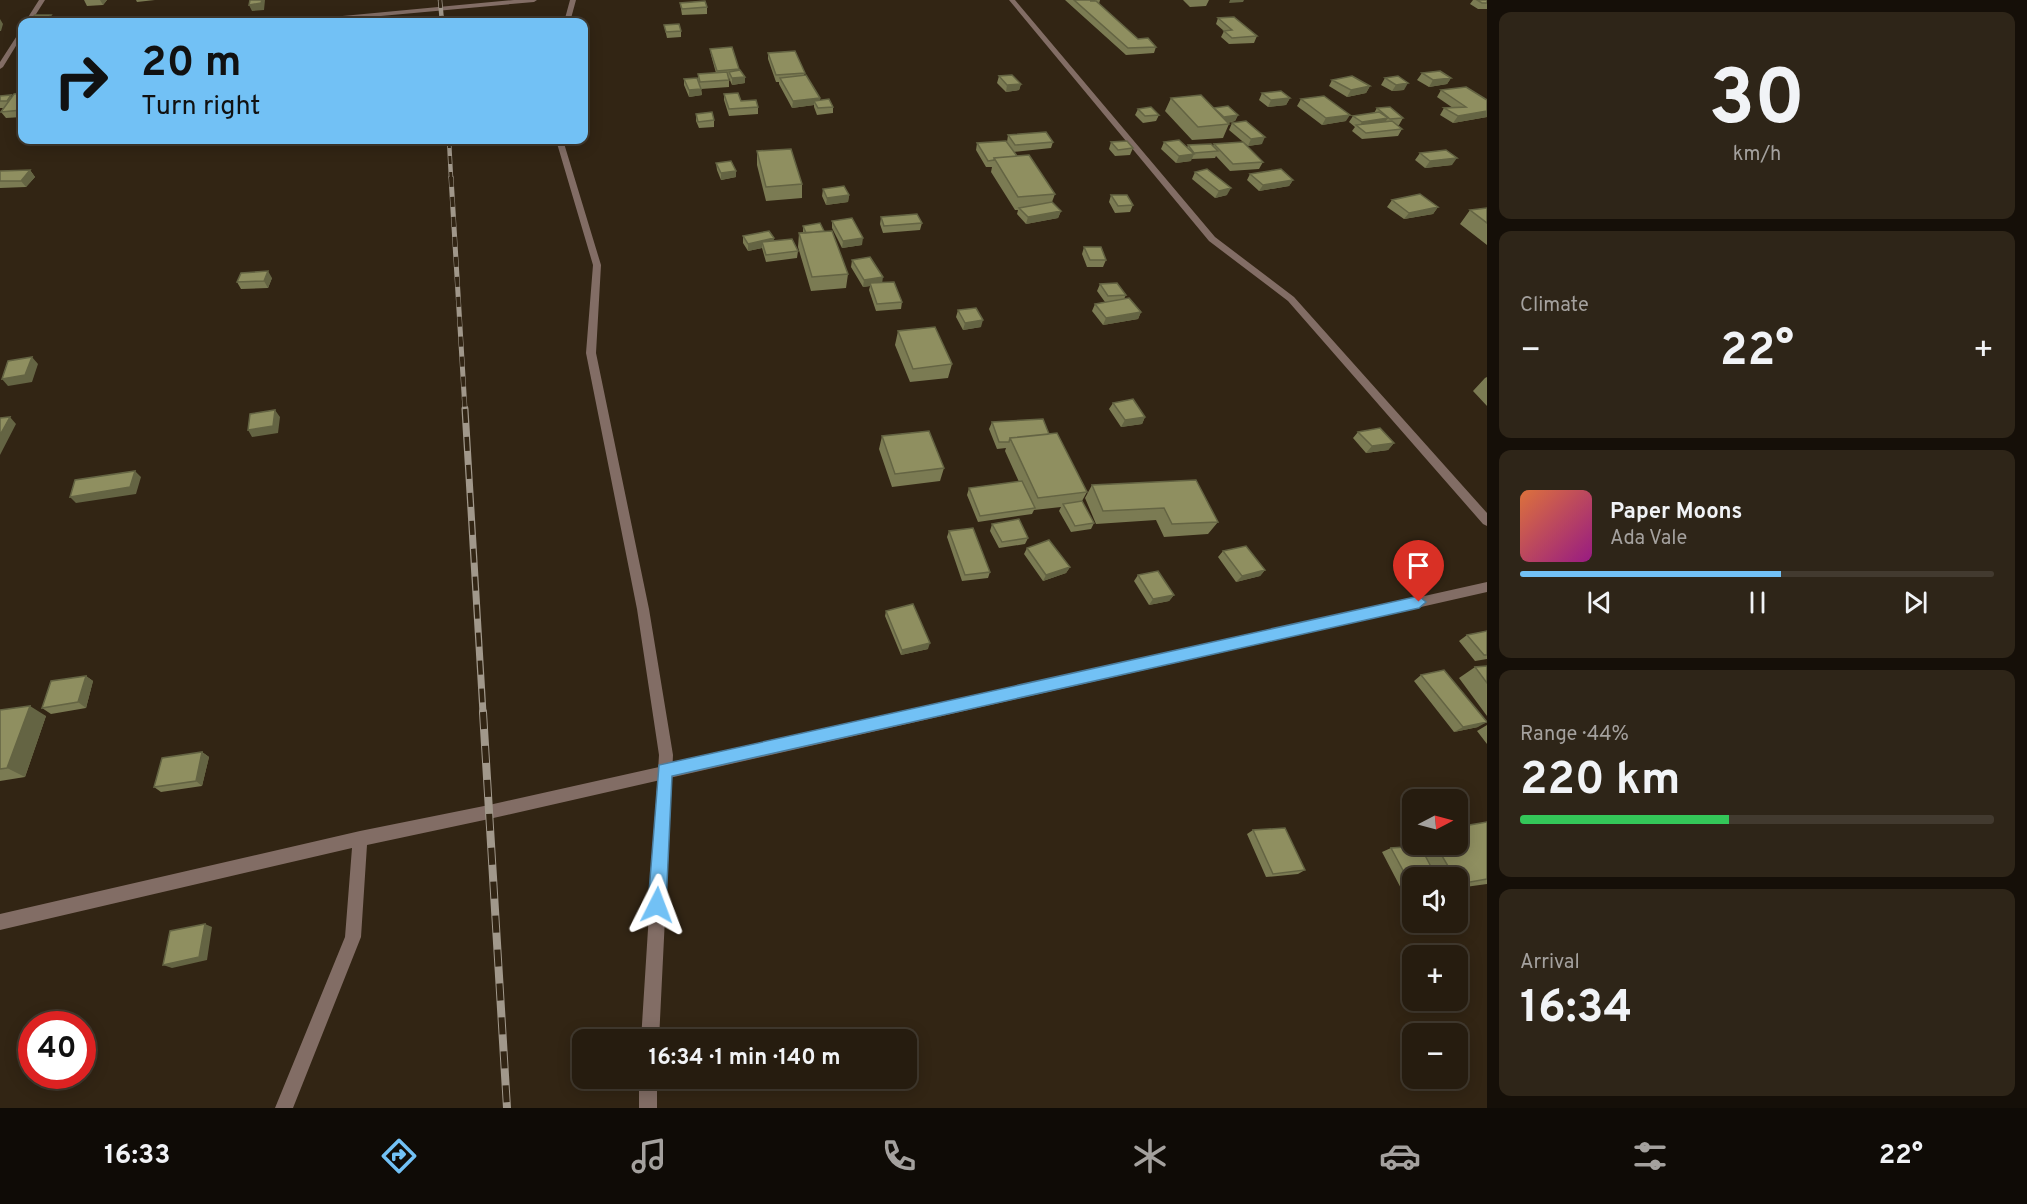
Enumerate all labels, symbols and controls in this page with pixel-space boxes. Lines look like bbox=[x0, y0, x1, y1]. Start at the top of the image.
text: 20 m bbox=[141, 38, 242, 91]
icon: right bbox=[42, 42, 120, 120]
text: 30 bbox=[1709, 53, 1805, 152]
text: Turn right bbox=[141, 90, 260, 124]
text: km/h bbox=[1733, 142, 1781, 168]
text: Climate bbox=[1520, 293, 1589, 319]
text: 22° bbox=[1720, 324, 1794, 381]
text: − bbox=[1520, 331, 1541, 373]
text: + bbox=[1973, 331, 1994, 373]
text: Paper Moons bbox=[1610, 499, 1742, 526]
text: Ada Vale bbox=[1610, 526, 1687, 552]
pin bbox=[1393, 540, 1444, 602]
icon: arrive bbox=[1402, 549, 1435, 582]
icon: previous bbox=[1583, 586, 1616, 619]
icon: pause bbox=[1741, 586, 1774, 619]
icon: next bbox=[1899, 586, 1932, 619]
text: Range · 44% bbox=[1520, 722, 1629, 748]
text: 220 km bbox=[1520, 753, 1681, 810]
north arrow bbox=[1402, 789, 1468, 855]
map controls bbox=[1402, 789, 1468, 1089]
button: sound bbox=[1402, 867, 1468, 933]
position arrow bbox=[625, 873, 689, 937]
button: + bbox=[1402, 945, 1468, 1011]
text: Arrival bbox=[1520, 950, 1580, 976]
text: 16:34 bbox=[1520, 981, 1632, 1038]
speed limit sign: 40 bbox=[18, 1011, 96, 1089]
button: − bbox=[1402, 1023, 1468, 1089]
text: 16:34 · 1 min · 140 m bbox=[648, 1045, 841, 1072]
icon: directions bbox=[378, 1135, 420, 1177]
icon: music bbox=[628, 1135, 670, 1177]
icon: phone bbox=[878, 1135, 920, 1177]
icon: climate bbox=[1129, 1135, 1171, 1177]
icon: car bbox=[1379, 1135, 1421, 1177]
icon: filters bbox=[1629, 1135, 1671, 1177]
text: 16:33 bbox=[104, 1139, 170, 1173]
text: 22° bbox=[1879, 1139, 1923, 1173]

